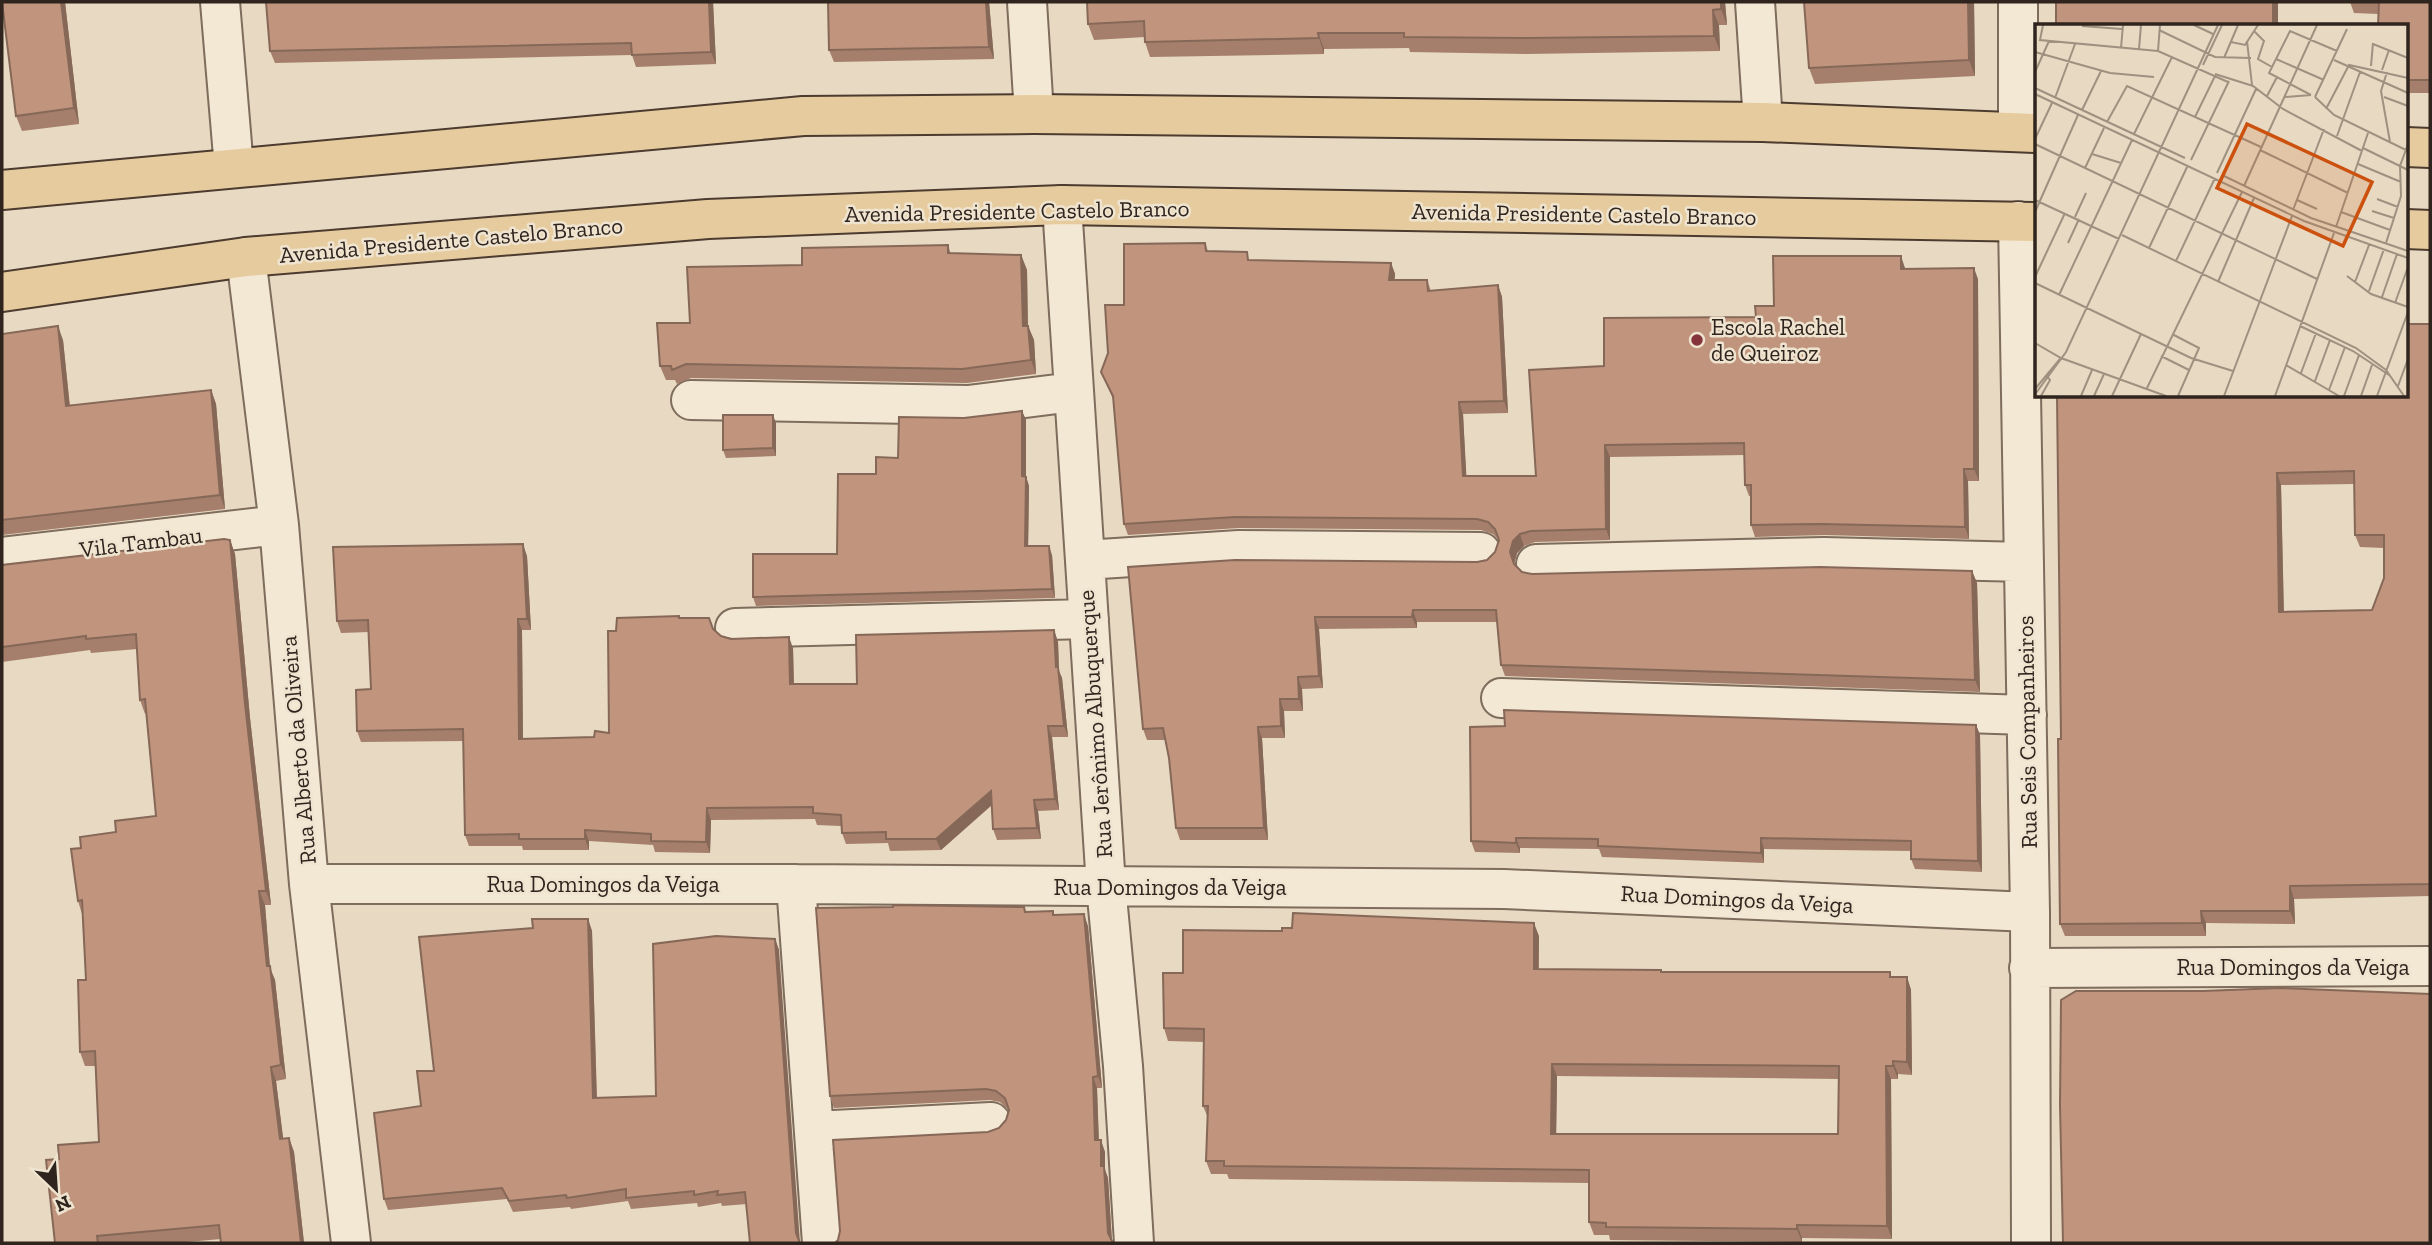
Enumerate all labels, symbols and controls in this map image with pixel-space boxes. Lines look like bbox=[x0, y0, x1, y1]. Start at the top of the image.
inset map bbox=[2035, 24, 2408, 397]
street label: Avenida Presidente Castelo Branco bbox=[844, 194, 1190, 228]
street label: Avenida Presidente Castelo Branco bbox=[1411, 197, 1757, 231]
street label: Avenida Presidente Castelo Branco bbox=[278, 211, 624, 269]
place label: Escola Rachel de Queiroz bbox=[1711, 313, 1845, 367]
marker: Escola Rachel de Queiroz bbox=[1689, 332, 1705, 348]
street label: Vila Tambau bbox=[77, 521, 204, 564]
street label: Rua Jerônimo Albuquerque bbox=[1072, 589, 1118, 859]
street label: Rua Seis Companheiros bbox=[2011, 615, 2043, 849]
street label: Rua Alberto da Oliveira bbox=[274, 635, 322, 865]
street label: Rua Domingos da Veiga bbox=[486, 870, 720, 898]
street label: Rua Domingos da Veiga bbox=[1053, 873, 1287, 901]
street label: Rua Domingos da Veiga bbox=[1620, 879, 1854, 919]
street label: Rua Domingos da Veiga bbox=[2176, 953, 2410, 981]
north arrow bbox=[21, 1154, 91, 1224]
text: N bbox=[52, 1190, 74, 1217]

